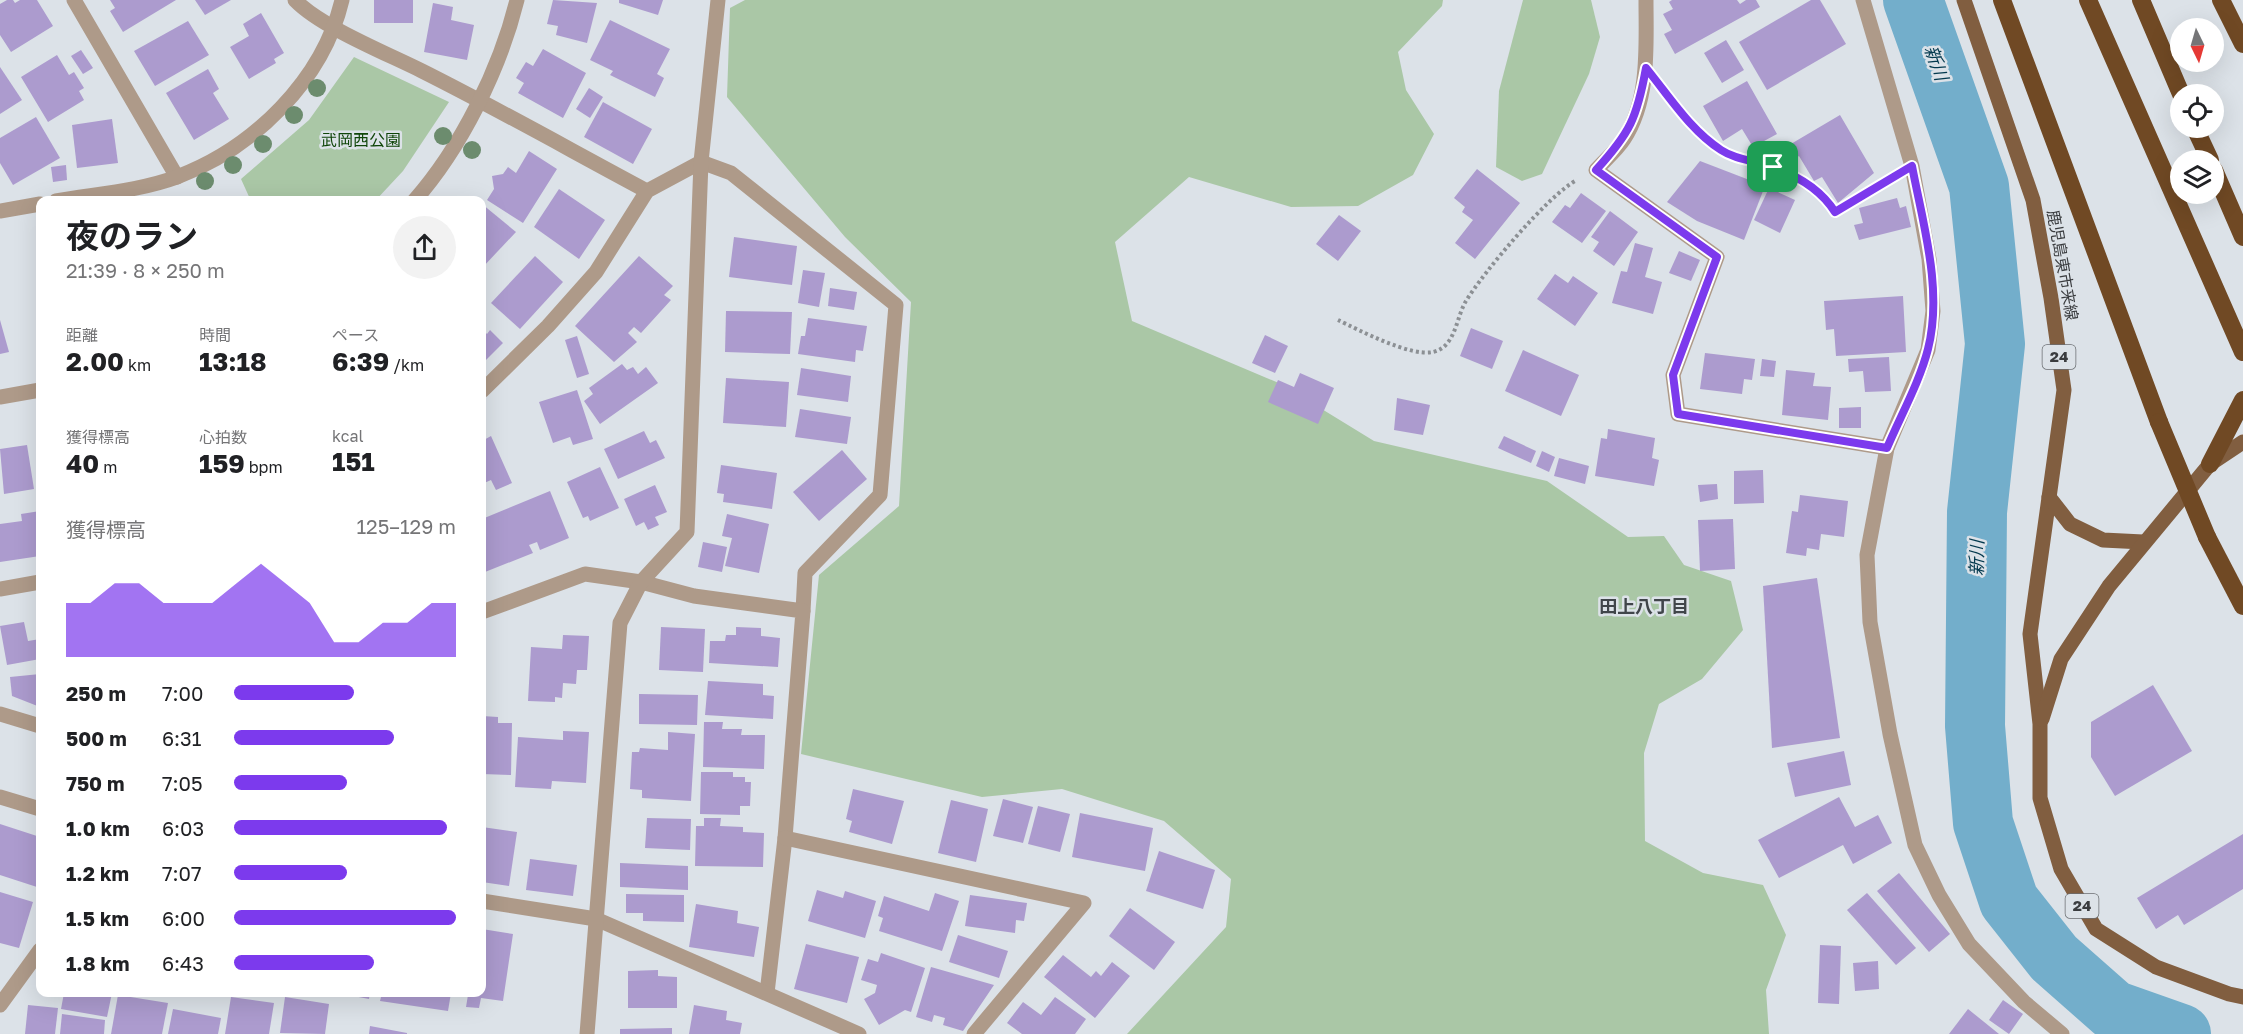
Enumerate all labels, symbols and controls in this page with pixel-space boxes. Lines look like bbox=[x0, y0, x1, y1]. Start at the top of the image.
north arrow bbox=[2170, 18, 2224, 72]
map controls bbox=[2170, 18, 2224, 204]
water label: 新川 bbox=[1920, 42, 1954, 85]
button: locate bbox=[2170, 84, 2224, 138]
park label: 武岡西公園 bbox=[321, 130, 401, 150]
pin bbox=[1747, 141, 1798, 192]
icon: arrive bbox=[1756, 150, 1789, 183]
button: layers bbox=[2170, 150, 2224, 204]
street label: 鹿児島東市来線 bbox=[2043, 208, 2083, 322]
text: 夜のラン bbox=[66, 216, 198, 255]
button: share bbox=[393, 216, 456, 279]
text: 21:39 · 8 × 250 m bbox=[66, 258, 225, 282]
text: 距離 bbox=[66, 325, 98, 345]
text: 時間 bbox=[199, 325, 231, 345]
text: ペース bbox=[332, 325, 379, 345]
road number: 24 bbox=[2042, 345, 2076, 369]
text: 2.00 bbox=[66, 346, 124, 377]
text: 13:18 bbox=[199, 346, 267, 377]
text: 6:39 bbox=[332, 346, 389, 377]
text: km bbox=[124, 355, 151, 375]
text: /km bbox=[389, 355, 424, 375]
text: kcal bbox=[332, 426, 364, 446]
text: 獲得標高 bbox=[66, 427, 130, 447]
text: 心拍数 bbox=[199, 427, 247, 447]
text: 151 bbox=[332, 446, 375, 477]
text: 40 bbox=[66, 448, 99, 479]
text: 159 bbox=[199, 448, 245, 479]
text: m bbox=[99, 457, 117, 477]
text: bpm bbox=[245, 457, 283, 477]
text: 125–129 m bbox=[356, 514, 456, 538]
text: 獲得標高 bbox=[66, 517, 146, 541]
water label: 新川 bbox=[1965, 538, 1987, 576]
district label: 田上八丁目 bbox=[1599, 595, 1689, 617]
text: 250 m bbox=[66, 681, 126, 705]
text: 7:00 bbox=[162, 681, 203, 705]
text: 500 m bbox=[66, 726, 127, 750]
text: 6:31 bbox=[162, 726, 202, 750]
text: 750 m bbox=[66, 771, 125, 795]
text: 7:05 bbox=[162, 771, 203, 795]
text: 1.0 km bbox=[66, 816, 130, 840]
text: 6:03 bbox=[162, 816, 204, 840]
text: 1.2 km bbox=[66, 861, 129, 885]
text: 7:07 bbox=[162, 861, 202, 885]
road number: 24 bbox=[2066, 894, 2098, 918]
text: 1.5 km bbox=[66, 906, 129, 930]
text: 6:00 bbox=[162, 906, 205, 930]
text: 1.8 km bbox=[66, 951, 130, 975]
text: 6:43 bbox=[162, 951, 204, 975]

